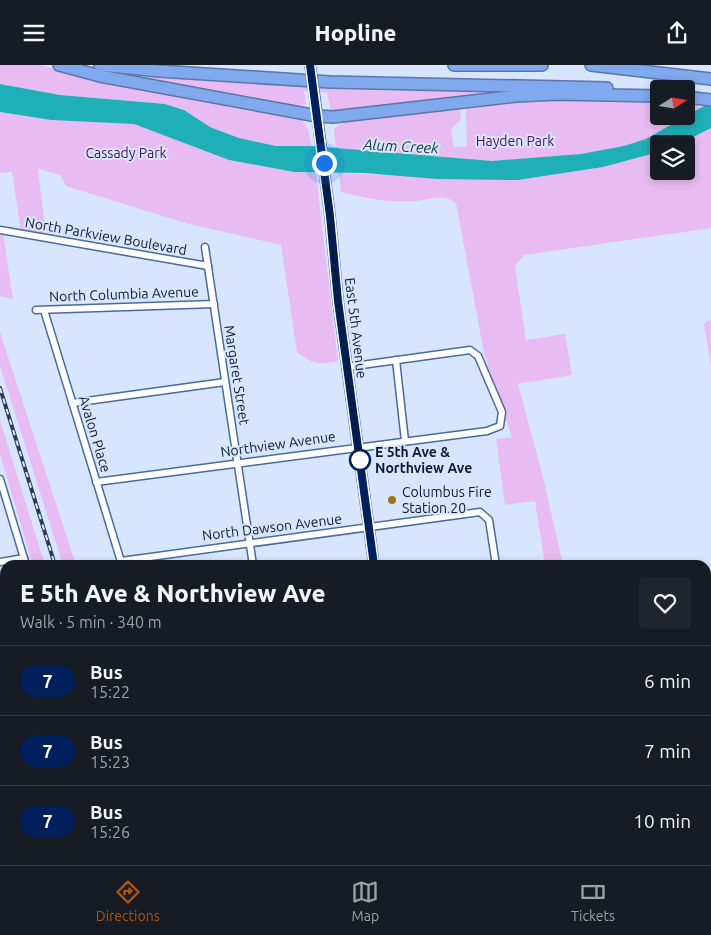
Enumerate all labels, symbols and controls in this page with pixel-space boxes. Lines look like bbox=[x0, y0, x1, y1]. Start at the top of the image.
icon: menu bbox=[20, 19, 48, 47]
icon: share bbox=[663, 19, 691, 47]
text: Hopline bbox=[315, 20, 396, 45]
north arrow bbox=[650, 80, 695, 125]
map controls bbox=[650, 80, 695, 180]
park label: Hayden Park bbox=[476, 133, 554, 149]
water label: Alum Creek bbox=[362, 135, 440, 156]
button: layers bbox=[650, 135, 695, 180]
park label: Cassady Park bbox=[85, 145, 167, 161]
your location bbox=[312, 151, 337, 176]
street label: North Parkview Boulevard bbox=[24, 214, 188, 258]
street label: East 5th Avenue bbox=[342, 277, 370, 379]
street label: North Columbia Avenue bbox=[49, 283, 199, 305]
street label: Margaret Street bbox=[221, 324, 253, 426]
street label: Avalon Place bbox=[76, 394, 114, 474]
street label: Northview Avenue bbox=[219, 428, 337, 460]
place label: E 5th Ave & Northview Ave bbox=[375, 444, 472, 476]
marker: E 5th Ave & Northview Ave bbox=[349, 449, 371, 471]
place label: Columbus Fire Station 20 bbox=[402, 484, 492, 516]
marker: Columbus Fire Station 20 bbox=[386, 494, 398, 506]
street label: North Dawson Avenue bbox=[201, 510, 343, 544]
button: heart bbox=[639, 577, 691, 629]
text: E 5th Ave & Northview Ave bbox=[20, 580, 326, 607]
text: Walk · 5 min · 340 m bbox=[20, 613, 162, 631]
text: Bus bbox=[90, 661, 123, 683]
text: 6 min bbox=[644, 670, 691, 692]
text: 7 bbox=[42, 671, 53, 691]
text: 15:22 bbox=[90, 683, 130, 701]
text: Bus bbox=[90, 731, 123, 753]
text: 7 min bbox=[644, 740, 691, 762]
text: 7 bbox=[42, 741, 53, 761]
text: 15:23 bbox=[90, 753, 130, 771]
text: Bus bbox=[90, 801, 123, 823]
text: 10 min bbox=[633, 810, 691, 832]
text: 7 bbox=[42, 811, 53, 831]
text: 15:26 bbox=[90, 823, 130, 841]
tab: Directions bbox=[96, 878, 160, 924]
tab: Map bbox=[351, 878, 379, 924]
tab: Tickets bbox=[571, 878, 615, 924]

